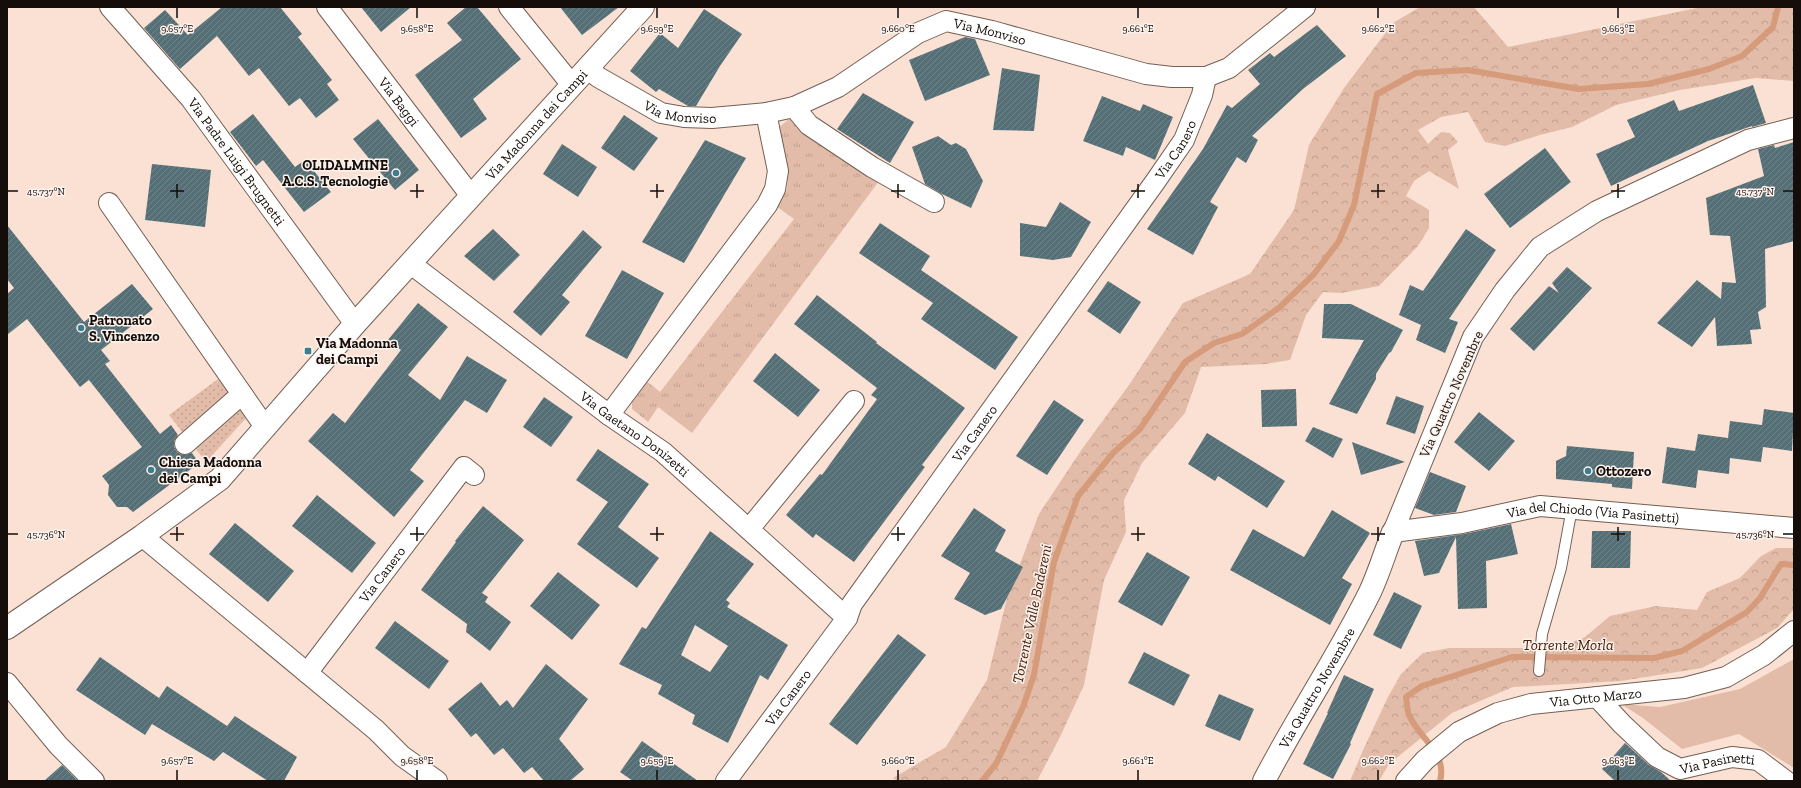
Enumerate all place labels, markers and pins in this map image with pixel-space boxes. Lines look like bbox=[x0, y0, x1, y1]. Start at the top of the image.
place label: OLIDALMINE A.C.S. Tecnologie bbox=[282, 157, 388, 190]
marker: OLIDALMINE A.C.S. Tecnologie bbox=[391, 168, 401, 178]
place label: Patronato S. Vincenzo bbox=[89, 312, 160, 345]
marker: Patronato S. Vincenzo bbox=[76, 323, 86, 333]
place label: Via Madonna dei Campi bbox=[316, 335, 398, 368]
marker: Via Madonna dei Campi bbox=[303, 346, 313, 356]
place label: Chiesa Madonna dei Campi bbox=[159, 454, 262, 487]
place label: Ottozero bbox=[1596, 463, 1652, 480]
marker: Chiesa Madonna dei Campi bbox=[146, 465, 156, 475]
marker: Ottozero bbox=[1583, 466, 1593, 476]

